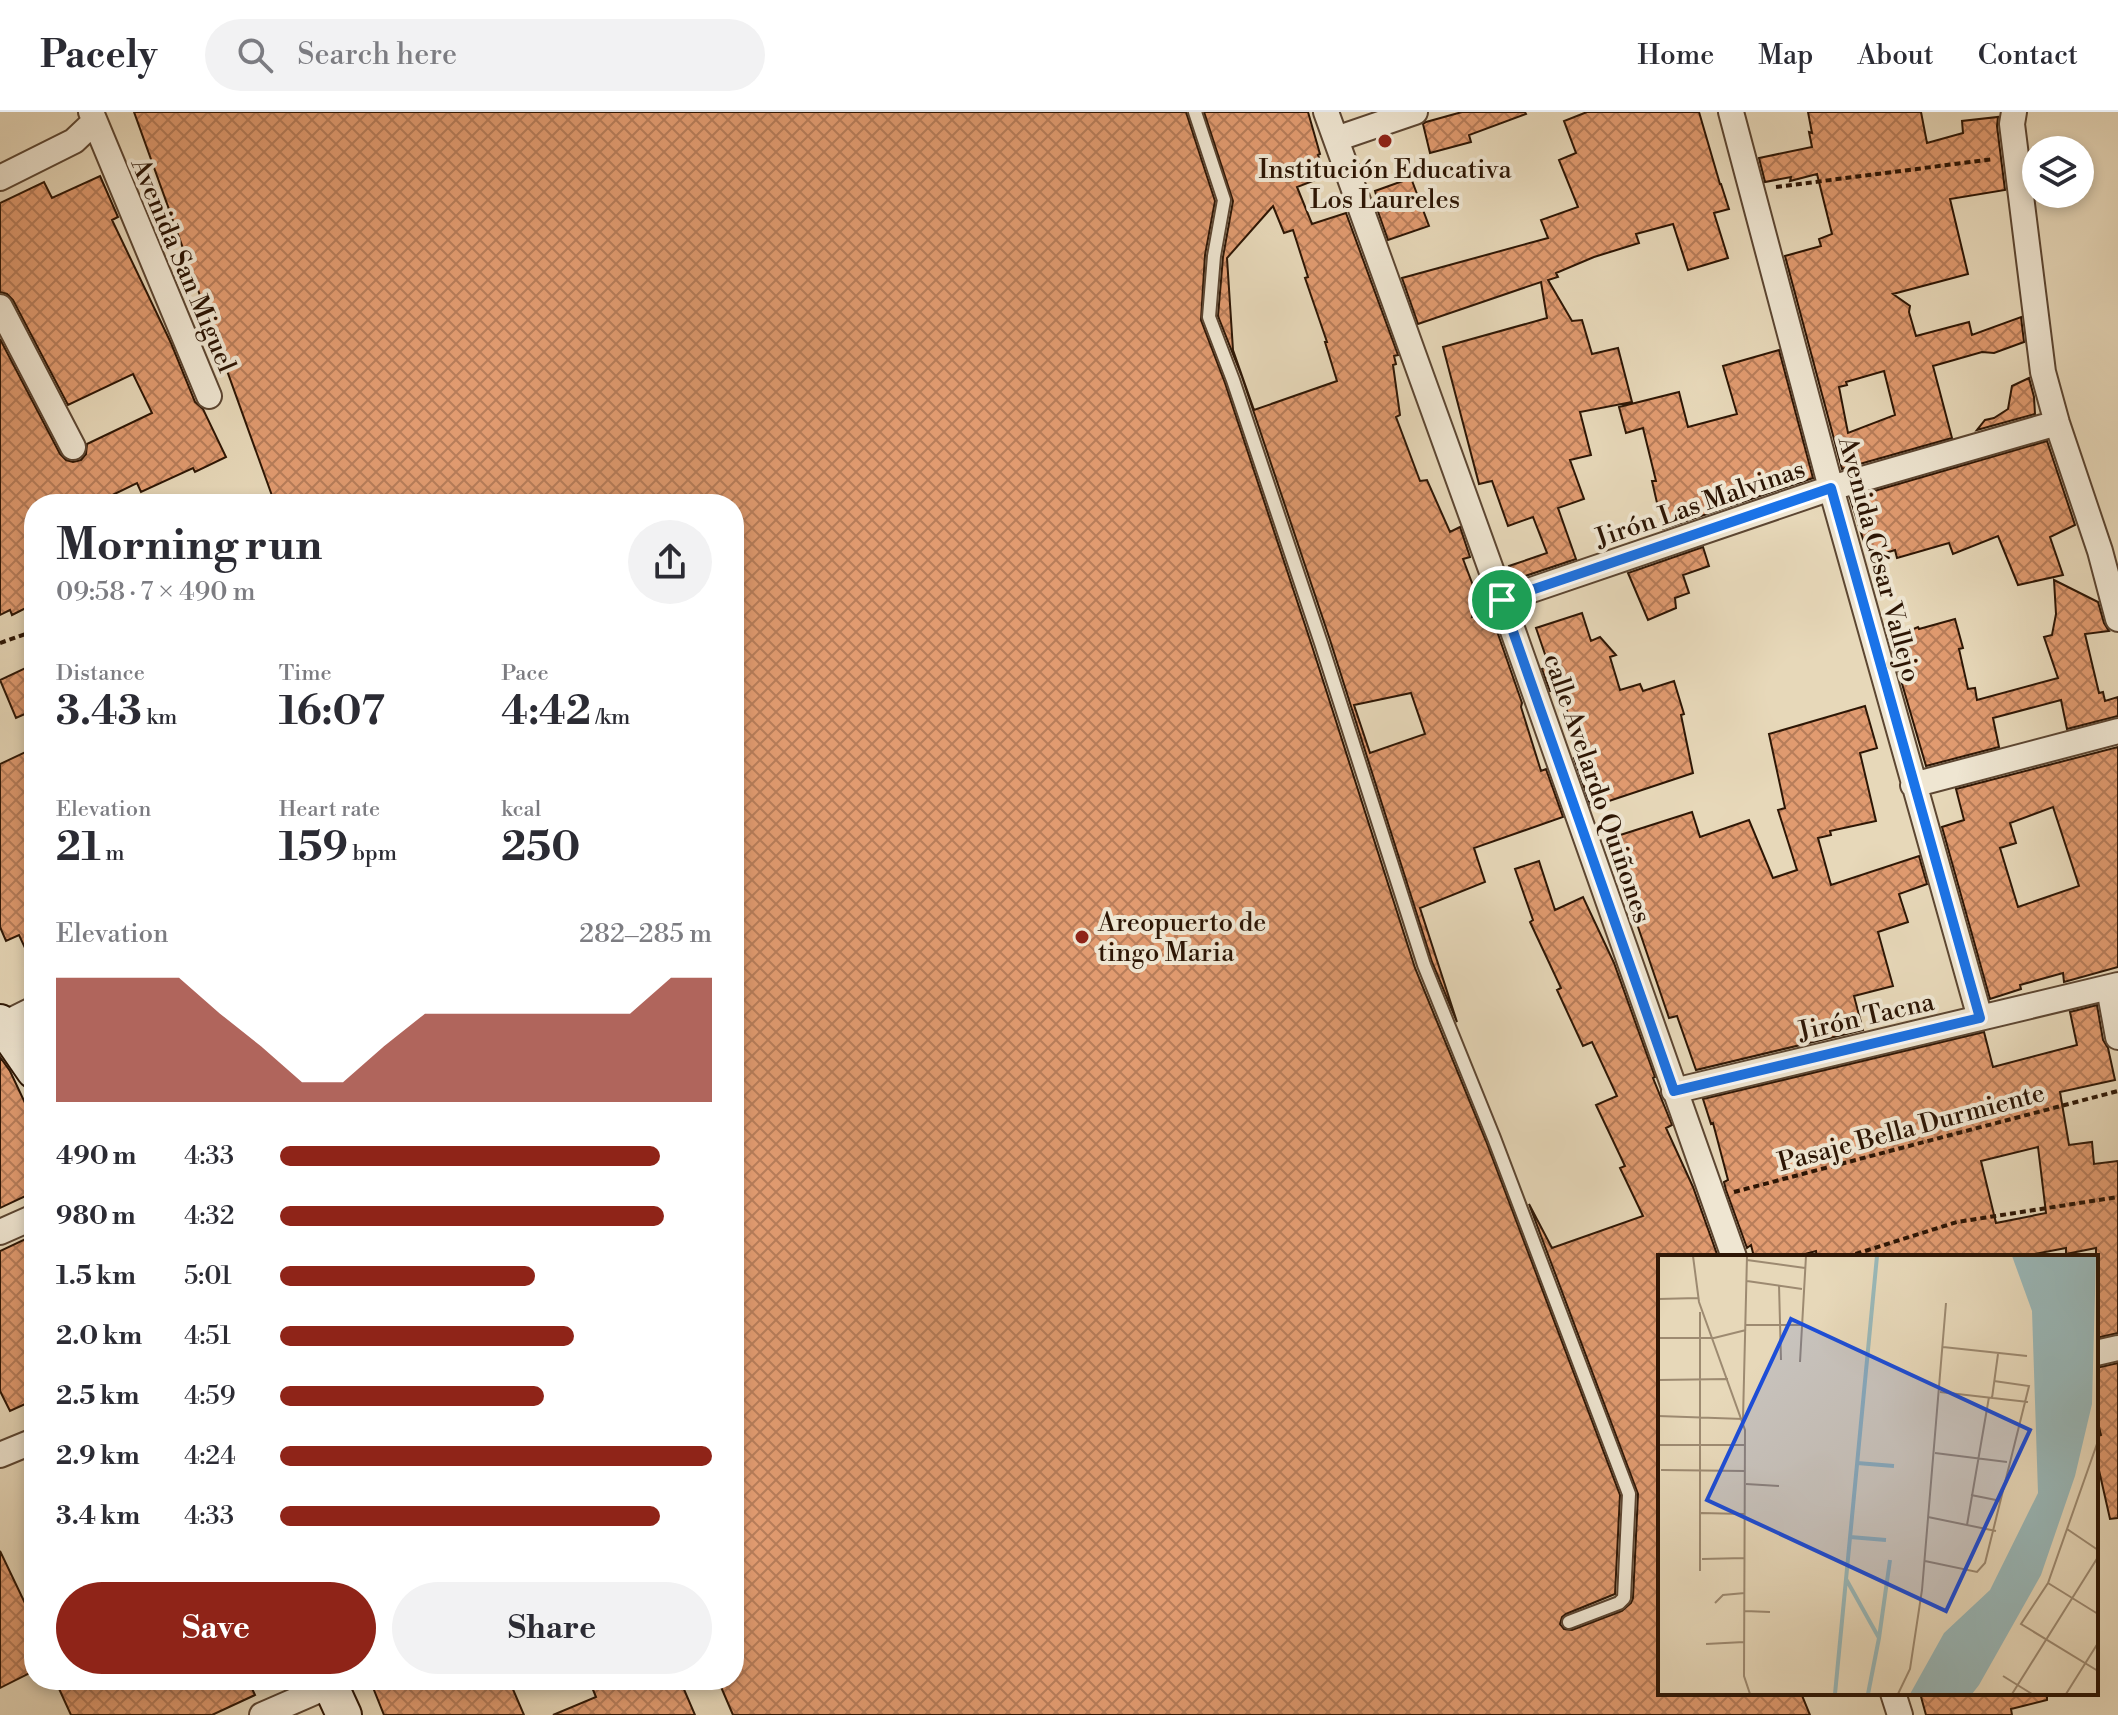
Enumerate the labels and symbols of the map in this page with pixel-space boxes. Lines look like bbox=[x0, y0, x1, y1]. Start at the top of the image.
marker: Institución Educativa Los Laureles bbox=[1376, 132, 1394, 150]
street label: Avenida San Miguel bbox=[123, 153, 243, 377]
place label: Institución Educativa Los Laureles bbox=[1258, 154, 1512, 216]
street label: Avenida César Vallejo bbox=[1831, 432, 1927, 686]
street label: Jirón Las Malvinas bbox=[1590, 453, 1809, 555]
pin bbox=[1468, 566, 1536, 634]
street label: calle Avelardo Quiñones bbox=[1536, 649, 1658, 927]
place label: Areopuerto de tingo Maria bbox=[1097, 907, 1266, 969]
marker: Areopuerto de tingo Maria bbox=[1073, 928, 1091, 946]
street label: Jirón Tacna bbox=[1794, 986, 1938, 1048]
street label: Pasaje Bella Durmiente bbox=[1774, 1077, 2048, 1179]
inset map bbox=[1658, 1255, 2098, 1695]

